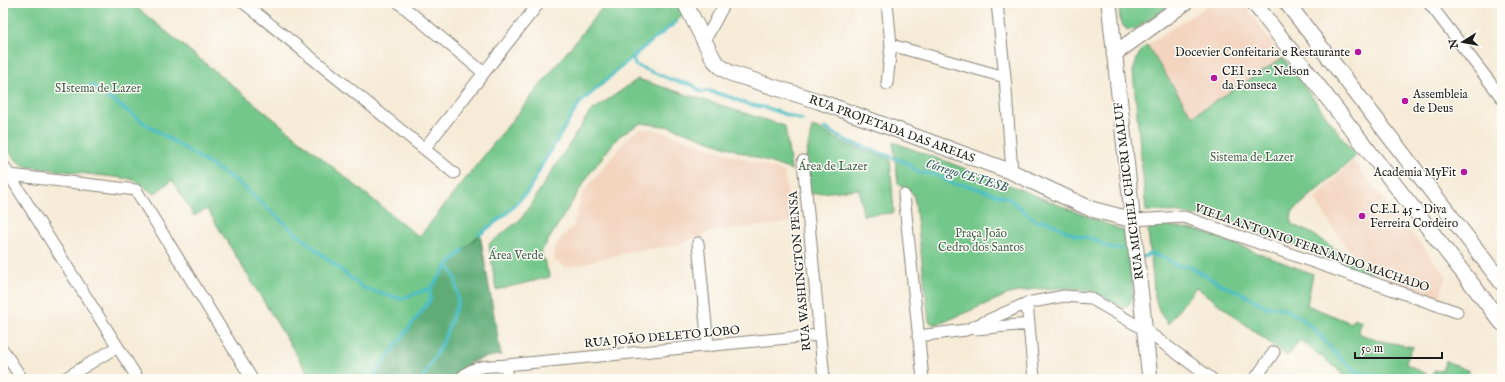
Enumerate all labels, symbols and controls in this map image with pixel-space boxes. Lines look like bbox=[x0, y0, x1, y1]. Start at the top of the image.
north arrow bbox=[1443, 22, 1483, 62]
text: N bbox=[1446, 37, 1462, 51]
place label: Docevier Confeitaria e Restaurante bbox=[1175, 45, 1350, 60]
marker: Docevier Confeitaria e Restaurante bbox=[1353, 47, 1363, 57]
place label: CEI 122 - Nelson da Fonseca bbox=[1222, 64, 1310, 93]
marker: CEI 122 - Nelson da Fonseca bbox=[1209, 73, 1219, 83]
park label: SIstema de Lazer bbox=[55, 81, 142, 96]
place label: Assembleia de Deus bbox=[1412, 87, 1469, 116]
street label: RUA PROJETADA DAS AREIAS bbox=[807, 92, 977, 167]
marker: Assembleia de Deus bbox=[1400, 96, 1410, 106]
street label: RUA MICHEL CHICRI MALUF bbox=[1111, 101, 1147, 280]
park label: Sistema de Lazer bbox=[1210, 150, 1295, 165]
water label: Córrego CETESB bbox=[923, 155, 1010, 198]
park label: Área de Lazer bbox=[797, 158, 868, 174]
place label: Academia MyFit bbox=[1373, 165, 1456, 180]
marker: Academia MyFit bbox=[1459, 167, 1469, 177]
street label: RUA WASHINGTON PENSA bbox=[785, 189, 814, 352]
street label: VIELA ANTONIO FERNANDO MACHADO bbox=[1192, 200, 1431, 295]
place label: C.E.I. 45 - Diva Ferreira Cordeiro bbox=[1370, 202, 1459, 231]
marker: C.E.I. 45 - Diva Ferreira Cordeiro bbox=[1357, 211, 1367, 221]
park label: Praça João Cedro dos Santos bbox=[938, 226, 1024, 255]
park label: Área Verde bbox=[488, 247, 544, 263]
street label: RUA JOÃO DELETO LOBO bbox=[583, 322, 741, 352]
scale bar bbox=[1355, 334, 1442, 360]
text: 50 m bbox=[1361, 341, 1383, 356]

